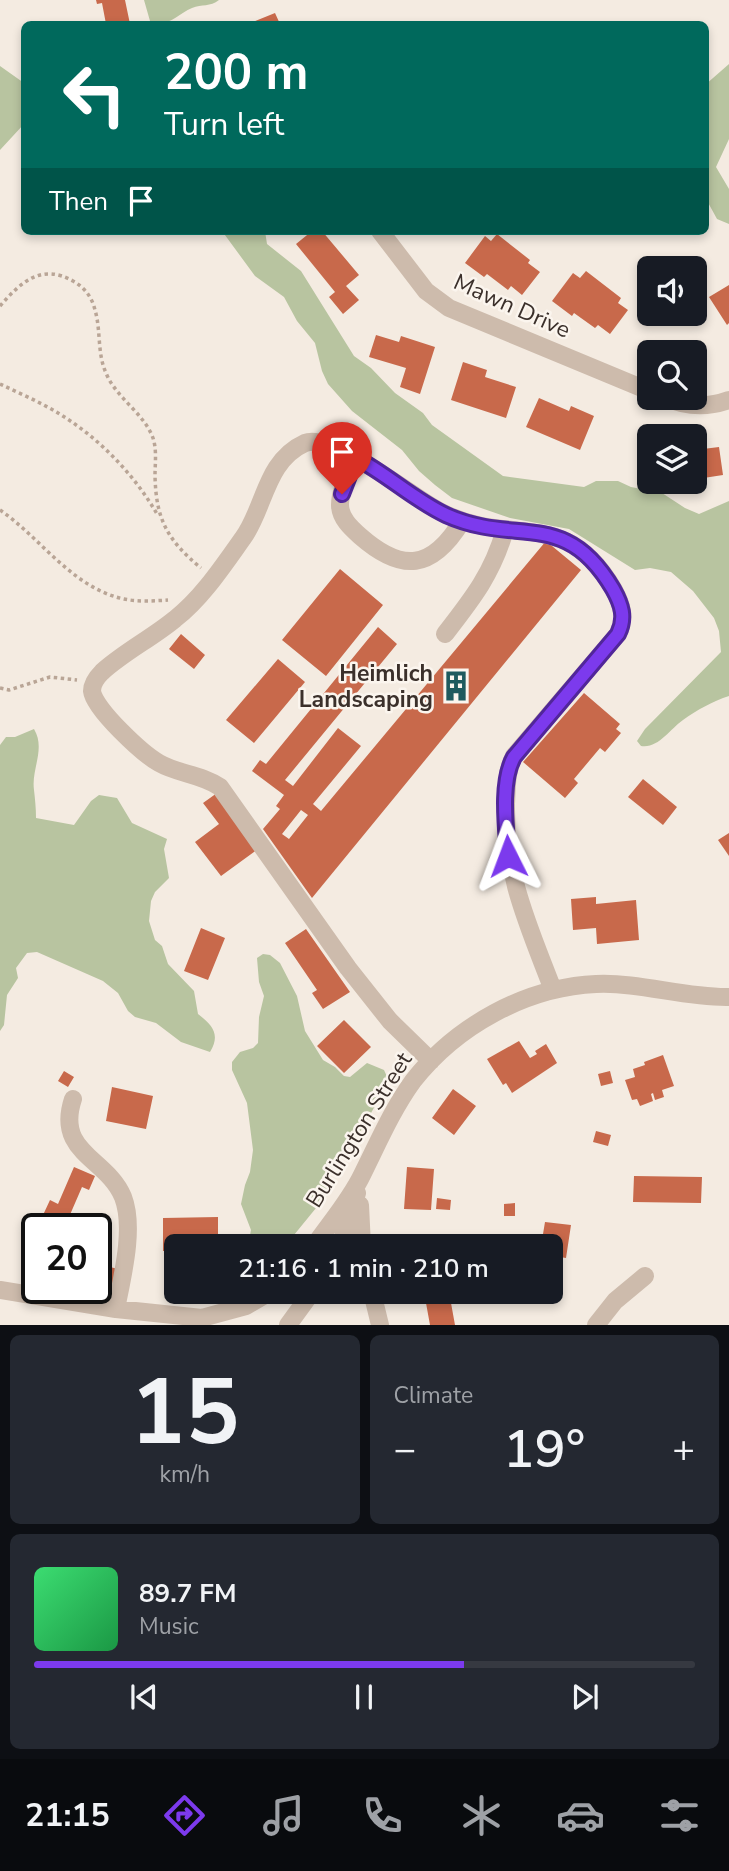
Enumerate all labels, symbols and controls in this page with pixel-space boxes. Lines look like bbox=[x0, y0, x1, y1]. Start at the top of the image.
text: 200 m bbox=[164, 39, 308, 106]
icon: left bbox=[49, 49, 140, 140]
text: Turn left bbox=[164, 103, 284, 146]
icon: arrive bbox=[122, 182, 160, 220]
text: Then bbox=[49, 184, 108, 219]
map controls bbox=[637, 256, 707, 494]
button: sound bbox=[637, 256, 707, 326]
street label: Mawn Drive bbox=[449, 266, 575, 346]
button: search bbox=[637, 340, 707, 410]
pin bbox=[312, 422, 372, 494]
button: layers bbox=[637, 424, 707, 494]
icon: arrive bbox=[323, 433, 361, 471]
place label: Heimlich Landscaping bbox=[299, 658, 433, 715]
building icon: Heimlich Landscaping bbox=[439, 669, 473, 703]
position arrow bbox=[471, 819, 545, 893]
street label: Burlington Street bbox=[299, 1046, 420, 1214]
speed limit sign: 20 bbox=[21, 1213, 112, 1304]
text: 21:16 · 1 min · 210 m bbox=[238, 1251, 489, 1286]
text: 15 bbox=[130, 1351, 239, 1475]
text: Climate bbox=[394, 1380, 473, 1411]
text: 19° bbox=[503, 1414, 585, 1485]
text: − bbox=[394, 1424, 416, 1475]
text: + bbox=[672, 1424, 695, 1475]
text: km/h bbox=[159, 1459, 210, 1490]
text: 89.7 FM bbox=[139, 1576, 236, 1611]
text: Music bbox=[139, 1611, 199, 1642]
icon: previous bbox=[125, 1678, 163, 1716]
icon: pause bbox=[345, 1678, 383, 1716]
icon: next bbox=[566, 1678, 604, 1716]
icon: directions bbox=[160, 1791, 209, 1840]
icon: music bbox=[259, 1791, 308, 1840]
icon: phone bbox=[358, 1791, 407, 1840]
icon: climate bbox=[457, 1791, 506, 1840]
icon: car bbox=[556, 1791, 605, 1840]
icon: filters bbox=[655, 1791, 704, 1840]
text: 21:15 bbox=[25, 1794, 110, 1837]

